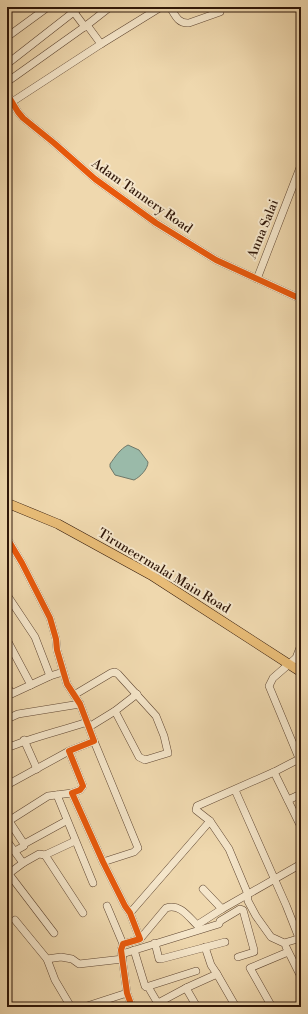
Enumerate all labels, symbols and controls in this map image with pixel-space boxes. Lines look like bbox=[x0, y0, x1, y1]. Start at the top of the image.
street label: Adam Tannery Road bbox=[88, 155, 196, 237]
street label: Anna Salai bbox=[244, 197, 282, 262]
street label: Tiruneermalai Main Road bbox=[95, 525, 234, 617]

